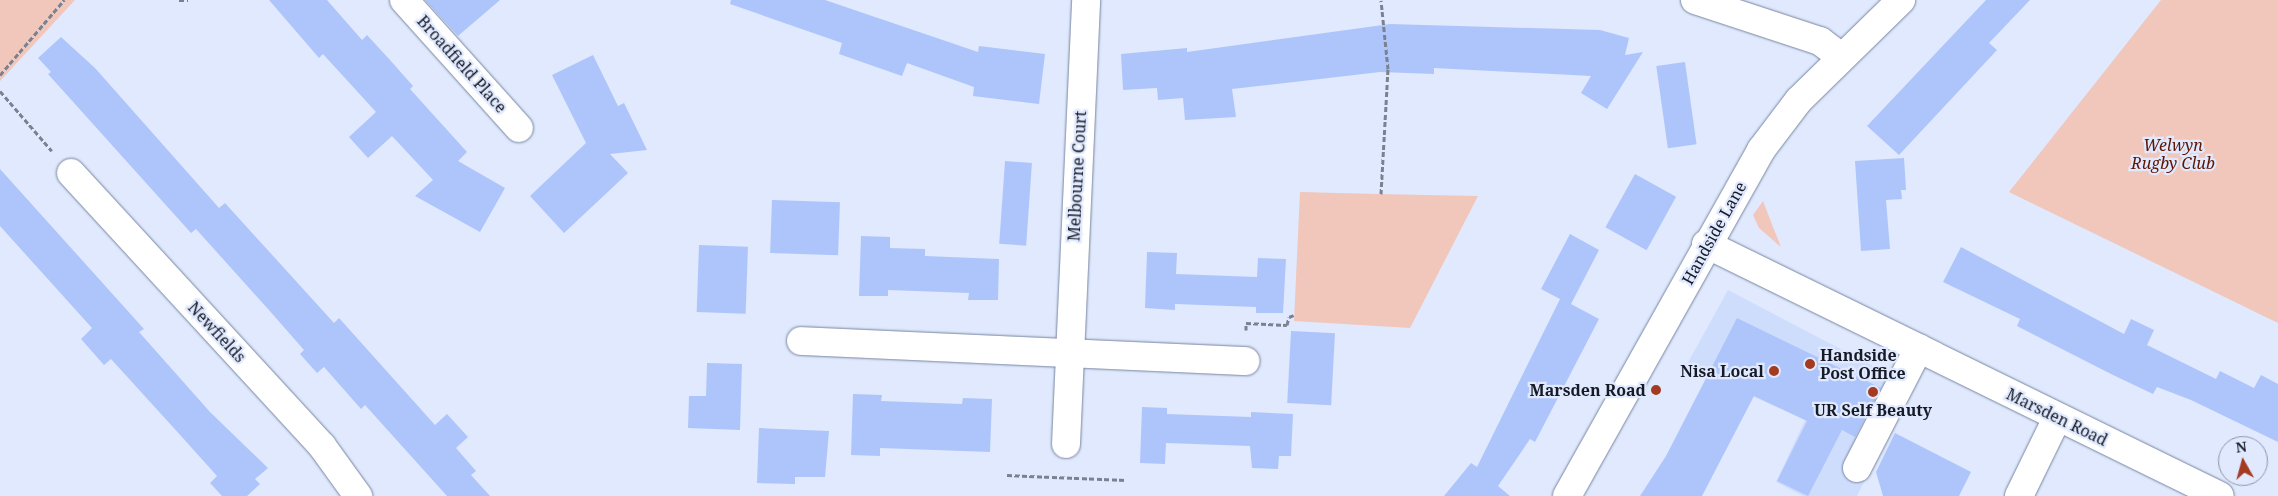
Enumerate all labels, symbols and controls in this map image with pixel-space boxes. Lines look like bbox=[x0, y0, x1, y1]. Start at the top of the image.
street label: Broadfield Place bbox=[413, 11, 511, 117]
street label: Melbourne Court bbox=[1064, 110, 1090, 242]
park label: Welwyn Rugby Club bbox=[2131, 135, 2215, 173]
street label: Handside Lane bbox=[1678, 178, 1750, 288]
street label: Newfields bbox=[184, 298, 250, 366]
place label: Handside Post Office bbox=[1820, 345, 1906, 383]
marker: Handside Post Office bbox=[1804, 358, 1816, 370]
place label: Nisa Local bbox=[1680, 361, 1764, 381]
marker: Nisa Local bbox=[1768, 365, 1780, 377]
place label: Marsden Road bbox=[1530, 380, 1646, 400]
marker: Marsden Road bbox=[1650, 384, 1662, 396]
street label: Marsden Road bbox=[2003, 384, 2111, 450]
marker: UR Self Beauty bbox=[1867, 386, 1879, 398]
place label: UR Self Beauty bbox=[1814, 400, 1932, 420]
north arrow bbox=[2218, 436, 2268, 486]
text: N bbox=[2235, 437, 2248, 457]

